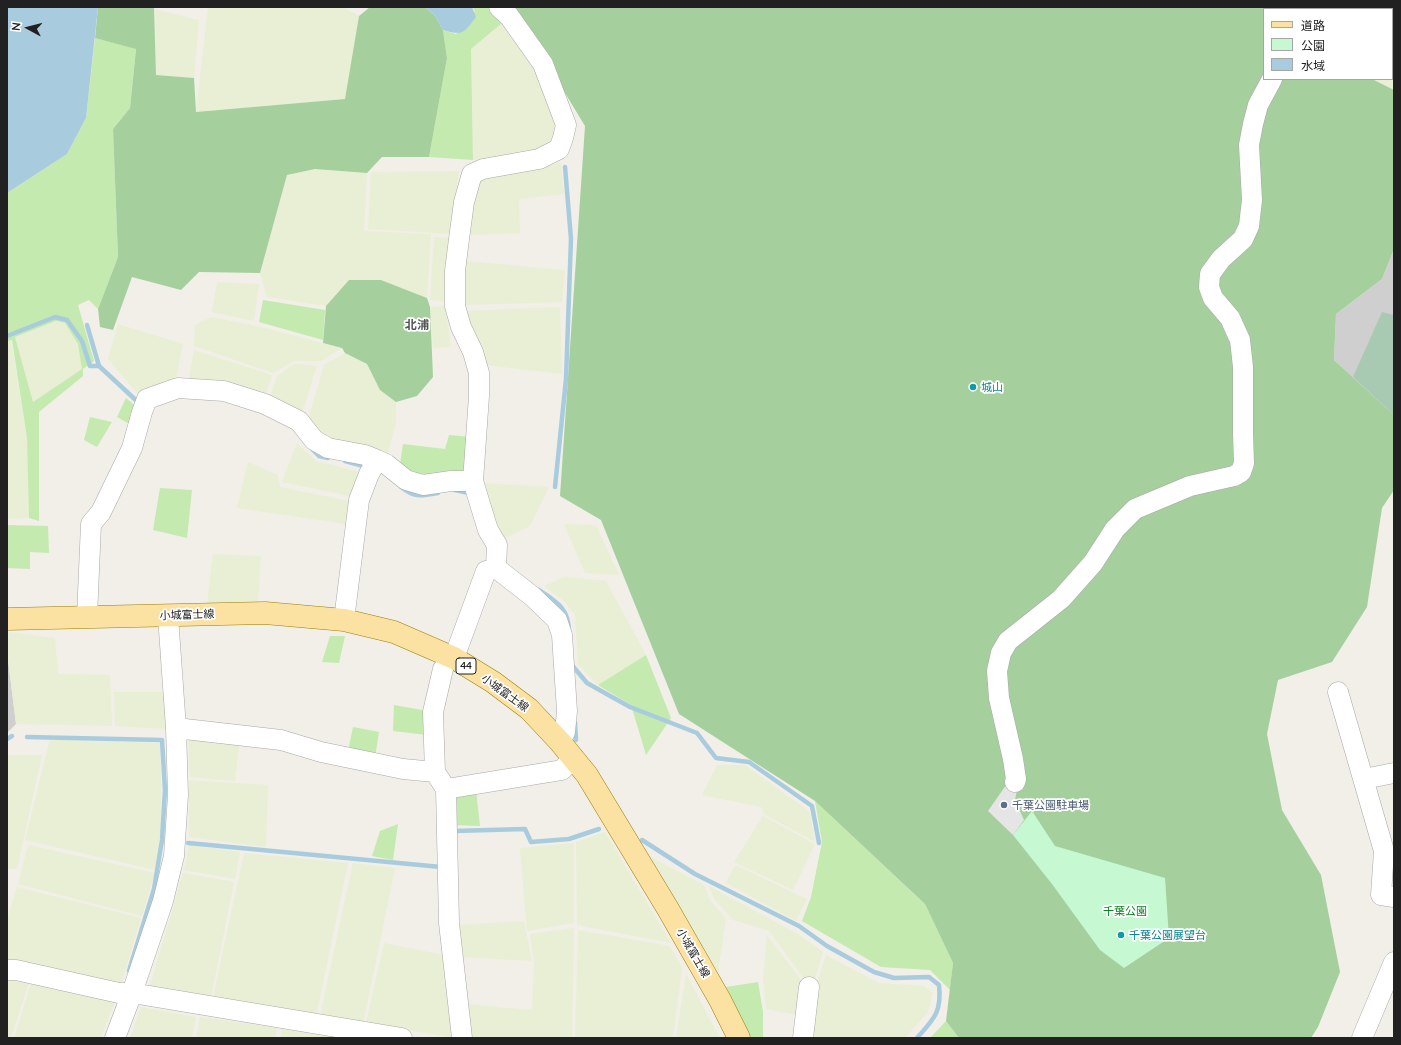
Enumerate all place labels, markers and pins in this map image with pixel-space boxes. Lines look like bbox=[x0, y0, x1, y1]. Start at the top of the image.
place label: 城山 bbox=[981, 380, 1003, 394]
marker: 城山 bbox=[968, 382, 978, 392]
place label: 千葉公園駐車場 bbox=[1012, 798, 1089, 812]
marker: 千葉公園駐車場 bbox=[999, 800, 1009, 810]
place label: 千葉公園展望台 bbox=[1129, 928, 1206, 942]
marker: 千葉公園展望台 bbox=[1116, 930, 1126, 940]

